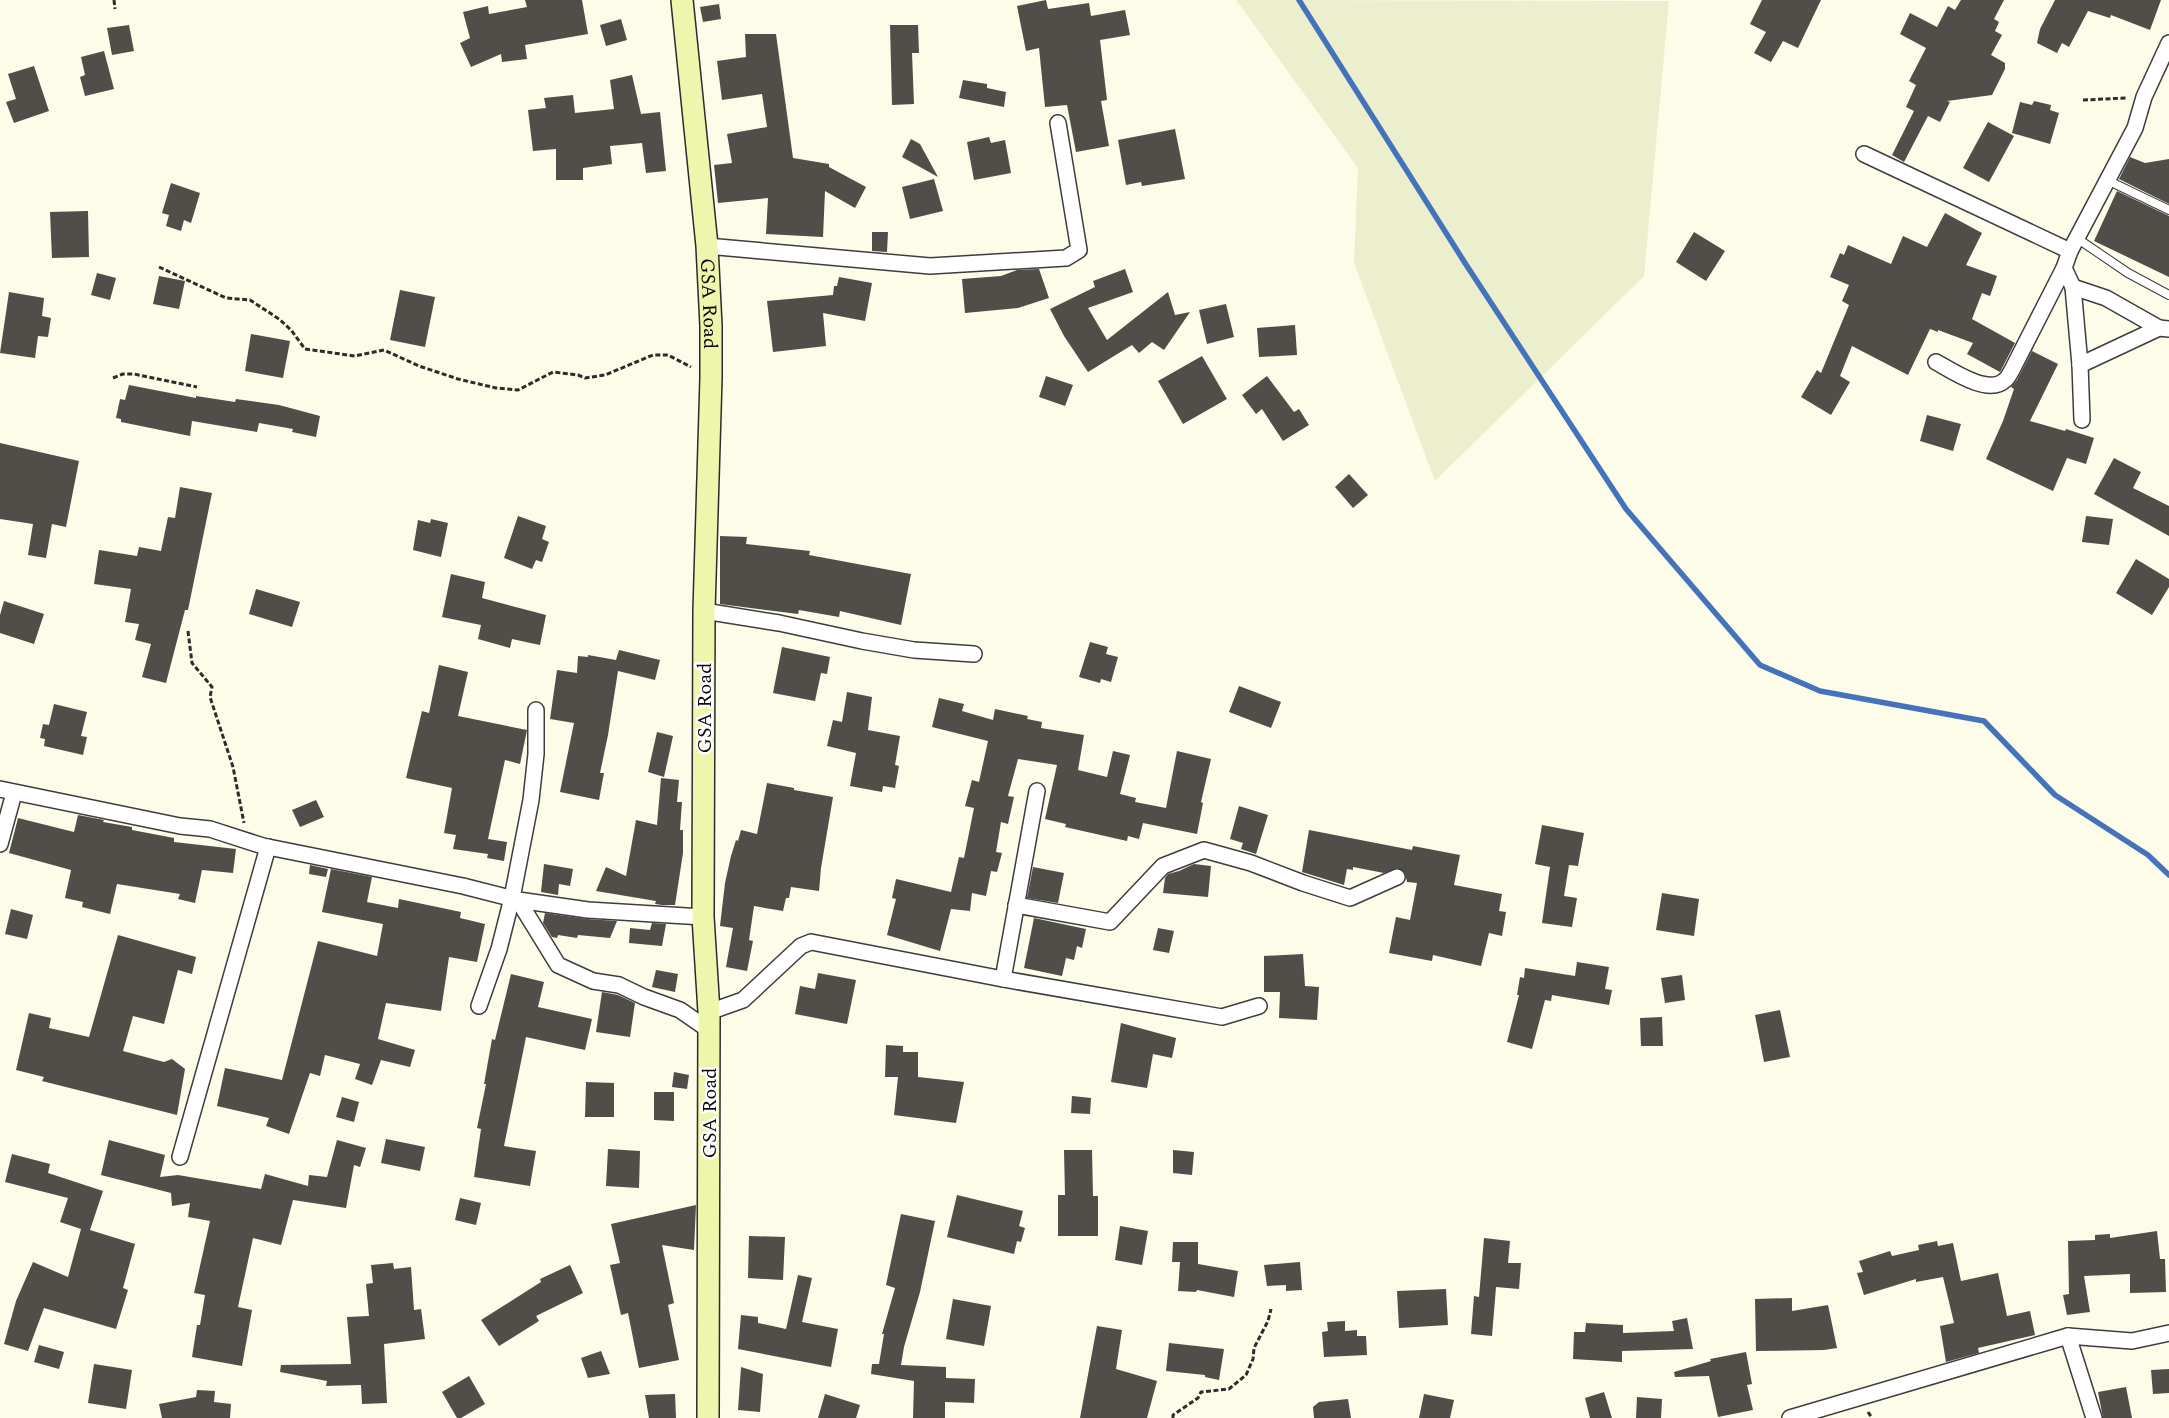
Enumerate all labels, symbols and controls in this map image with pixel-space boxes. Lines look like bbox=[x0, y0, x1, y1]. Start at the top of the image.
street label: GSA Road bbox=[692, 258, 725, 349]
street label: GSA Road bbox=[690, 663, 720, 753]
street label: GSA Road bbox=[695, 1068, 725, 1158]

